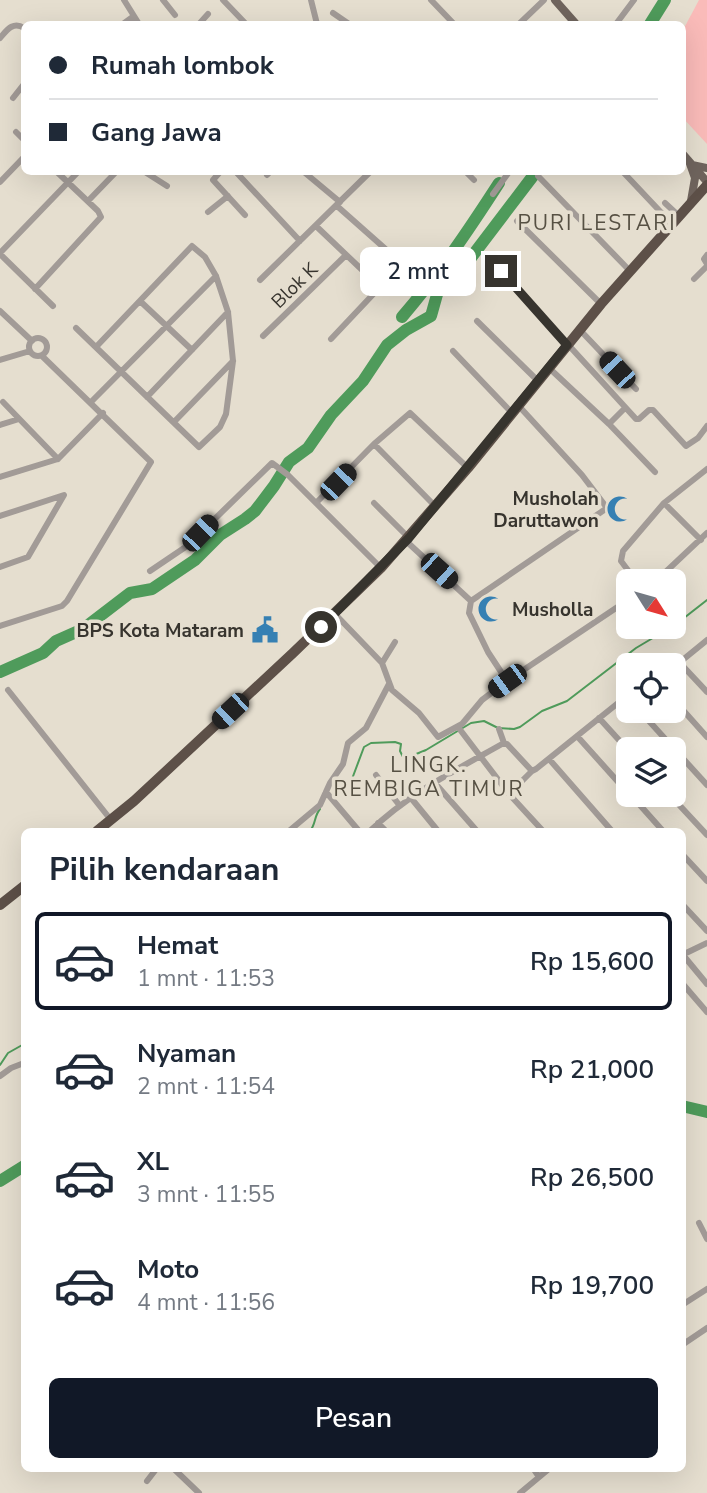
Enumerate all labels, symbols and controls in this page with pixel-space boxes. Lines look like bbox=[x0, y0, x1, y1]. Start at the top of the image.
text: Rumah lombok bbox=[91, 48, 274, 83]
text: Gang Jawa bbox=[91, 115, 222, 150]
district label: PURI LESTARI bbox=[517, 209, 677, 237]
callout: 2 mnt bbox=[361, 246, 476, 296]
route end bbox=[485, 255, 517, 287]
street label: Blok K bbox=[266, 256, 324, 314]
text: 2 mnt bbox=[387, 256, 449, 287]
car bbox=[595, 347, 640, 393]
car bbox=[316, 460, 361, 504]
place label: Musholah Daruttawon bbox=[493, 486, 599, 534]
mosque icon: Musholah Daruttawon bbox=[605, 494, 635, 524]
car bbox=[178, 511, 223, 555]
car bbox=[417, 549, 462, 593]
north arrow bbox=[616, 569, 686, 639]
map controls bbox=[616, 569, 686, 807]
mosque icon: Musholla bbox=[476, 594, 506, 624]
place label: Musholla bbox=[512, 597, 593, 623]
route start bbox=[305, 611, 337, 643]
public building icon: BPS Kota Mataram bbox=[250, 615, 280, 645]
place label: BPS Kota Mataram bbox=[76, 618, 244, 644]
button: locate bbox=[616, 653, 686, 723]
car bbox=[484, 660, 531, 702]
car bbox=[208, 689, 253, 733]
button: layers bbox=[616, 737, 686, 807]
district label: LINGK. REMBIGA TIMUR bbox=[333, 751, 525, 803]
text: Pilih kendaraan bbox=[49, 848, 279, 891]
text: Hemat bbox=[137, 928, 218, 963]
icon: car bbox=[53, 930, 116, 993]
text: Rp 15,600 bbox=[530, 944, 654, 979]
text: 1 mnt · 11:53 bbox=[137, 963, 275, 994]
text: Nyaman bbox=[137, 1036, 236, 1071]
icon: car bbox=[53, 1038, 116, 1101]
text: Rp 21,000 bbox=[530, 1052, 654, 1087]
text: 2 mnt · 11:54 bbox=[137, 1071, 275, 1102]
text: XL bbox=[137, 1144, 169, 1179]
icon: car bbox=[53, 1146, 116, 1209]
text: Rp 26,500 bbox=[530, 1160, 654, 1195]
text: 3 mnt · 11:55 bbox=[137, 1179, 275, 1210]
text: Moto bbox=[137, 1252, 199, 1287]
icon: car bbox=[53, 1254, 116, 1317]
text: Rp 19,700 bbox=[530, 1268, 654, 1303]
text: 4 mnt · 11:56 bbox=[137, 1287, 275, 1318]
button: Pesan bbox=[49, 1378, 658, 1458]

